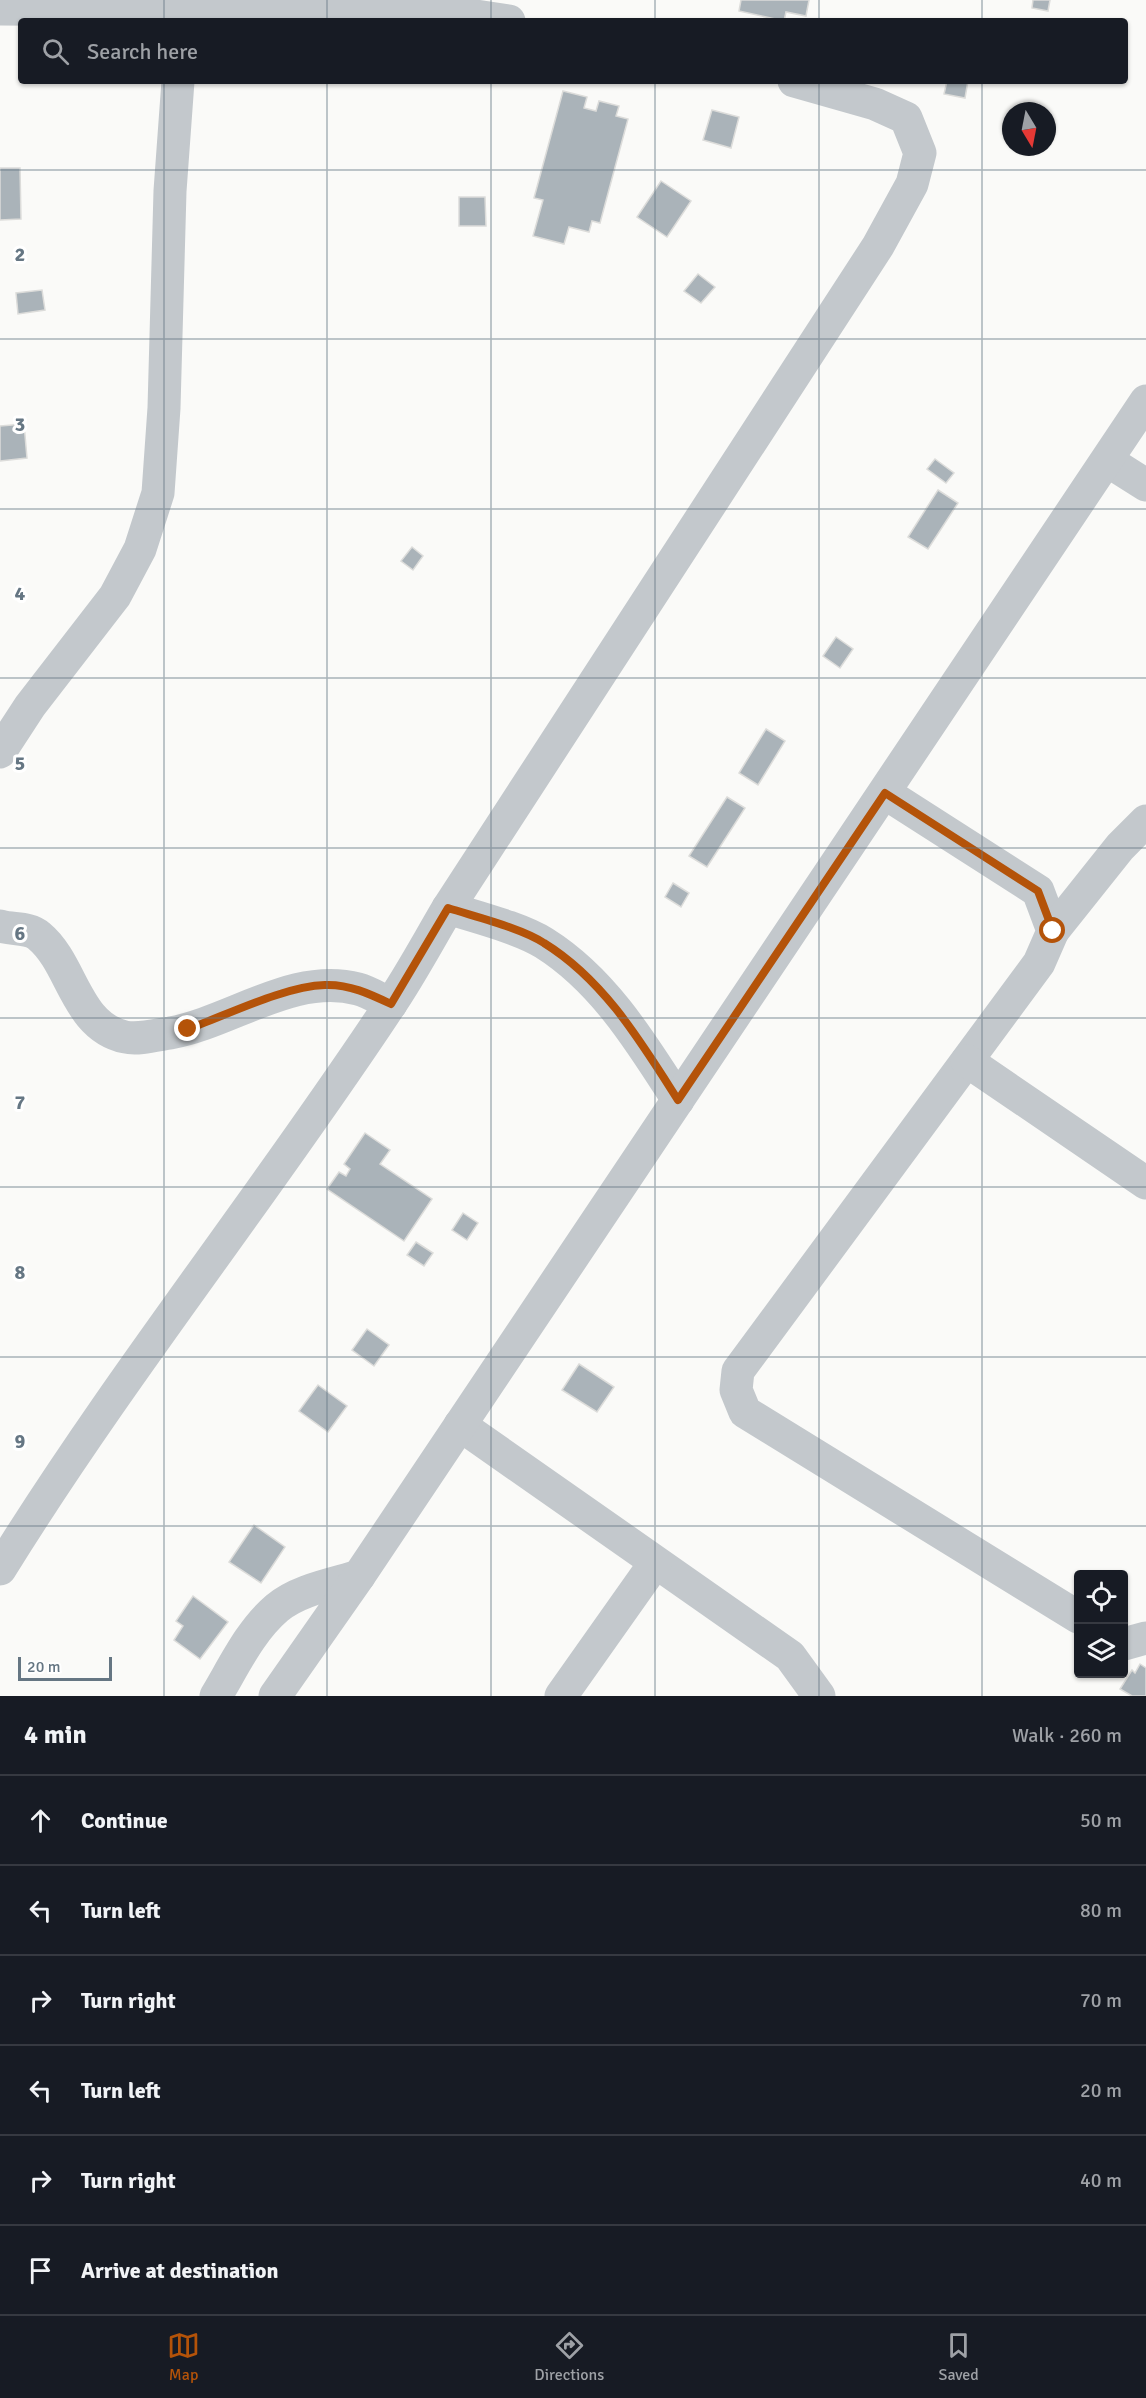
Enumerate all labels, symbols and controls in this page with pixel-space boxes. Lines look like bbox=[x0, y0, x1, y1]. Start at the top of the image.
search box bbox=[18, 18, 1128, 84]
icon: search bbox=[39, 35, 72, 68]
text: Search here bbox=[87, 38, 198, 65]
north arrow bbox=[1002, 102, 1056, 156]
text: 2 bbox=[15, 242, 25, 267]
text: 3 bbox=[15, 412, 25, 437]
text: 4 bbox=[15, 581, 26, 606]
text: 5 bbox=[15, 751, 25, 776]
route start bbox=[1039, 917, 1065, 943]
text: 6 bbox=[15, 921, 26, 946]
route end bbox=[174, 1015, 200, 1041]
text: 7 bbox=[15, 1090, 26, 1115]
text: 8 bbox=[15, 1260, 26, 1285]
text: 9 bbox=[15, 1429, 26, 1454]
map controls bbox=[1074, 1570, 1128, 1678]
button: locate bbox=[1074, 1570, 1128, 1624]
button: layers bbox=[1074, 1624, 1128, 1678]
scale bar bbox=[18, 1654, 112, 1682]
text: 20 m bbox=[27, 1657, 61, 1677]
text: 4 min bbox=[24, 1719, 87, 1751]
text: Walk · 260 m bbox=[1012, 1723, 1122, 1748]
icon: ahead bbox=[24, 1804, 57, 1837]
text: Continue bbox=[81, 1807, 168, 1834]
text: 50 m bbox=[1080, 1808, 1122, 1833]
icon: left bbox=[24, 1894, 57, 1927]
text: Turn left bbox=[81, 1897, 161, 1924]
text: 80 m bbox=[1080, 1898, 1122, 1923]
icon: right bbox=[24, 1984, 57, 2017]
text: Turn right bbox=[81, 1987, 176, 2014]
text: 70 m bbox=[1080, 1988, 1122, 2013]
icon: left bbox=[24, 2074, 57, 2107]
text: Turn left bbox=[81, 2077, 161, 2104]
text: 20 m bbox=[1080, 2078, 1122, 2103]
icon: right bbox=[24, 2164, 57, 2197]
text: Turn right bbox=[81, 2167, 176, 2194]
text: 40 m bbox=[1080, 2168, 1122, 2193]
icon: arrive bbox=[24, 2254, 57, 2287]
text: Arrive at destination bbox=[81, 2257, 278, 2284]
tab: Map bbox=[167, 2329, 200, 2385]
tab: Directions bbox=[534, 2329, 604, 2385]
tab: Saved bbox=[939, 2329, 979, 2385]

